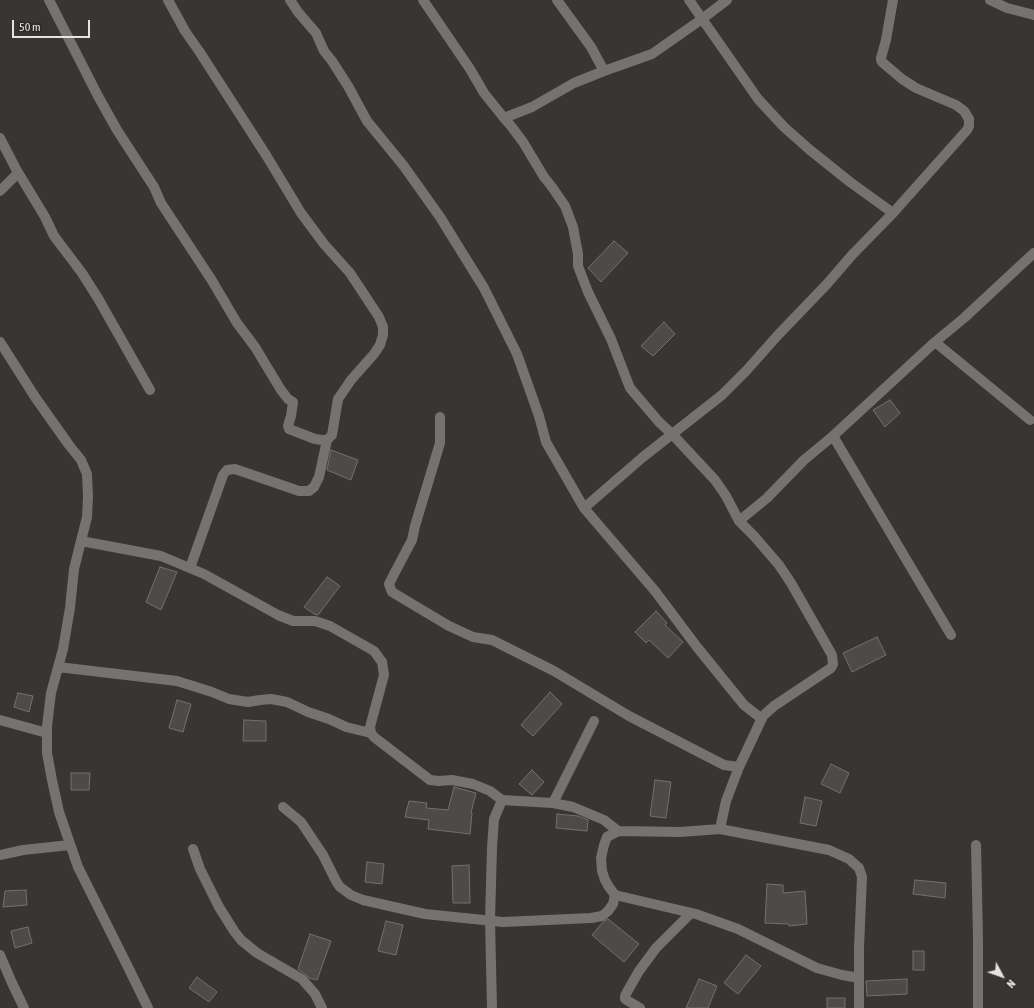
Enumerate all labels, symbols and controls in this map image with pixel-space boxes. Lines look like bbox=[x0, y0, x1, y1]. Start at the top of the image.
scale bar bbox=[14, 12, 92, 38]
text: 50 m bbox=[19, 20, 41, 34]
north arrow bbox=[982, 956, 1022, 996]
text: N bbox=[1004, 977, 1018, 990]

